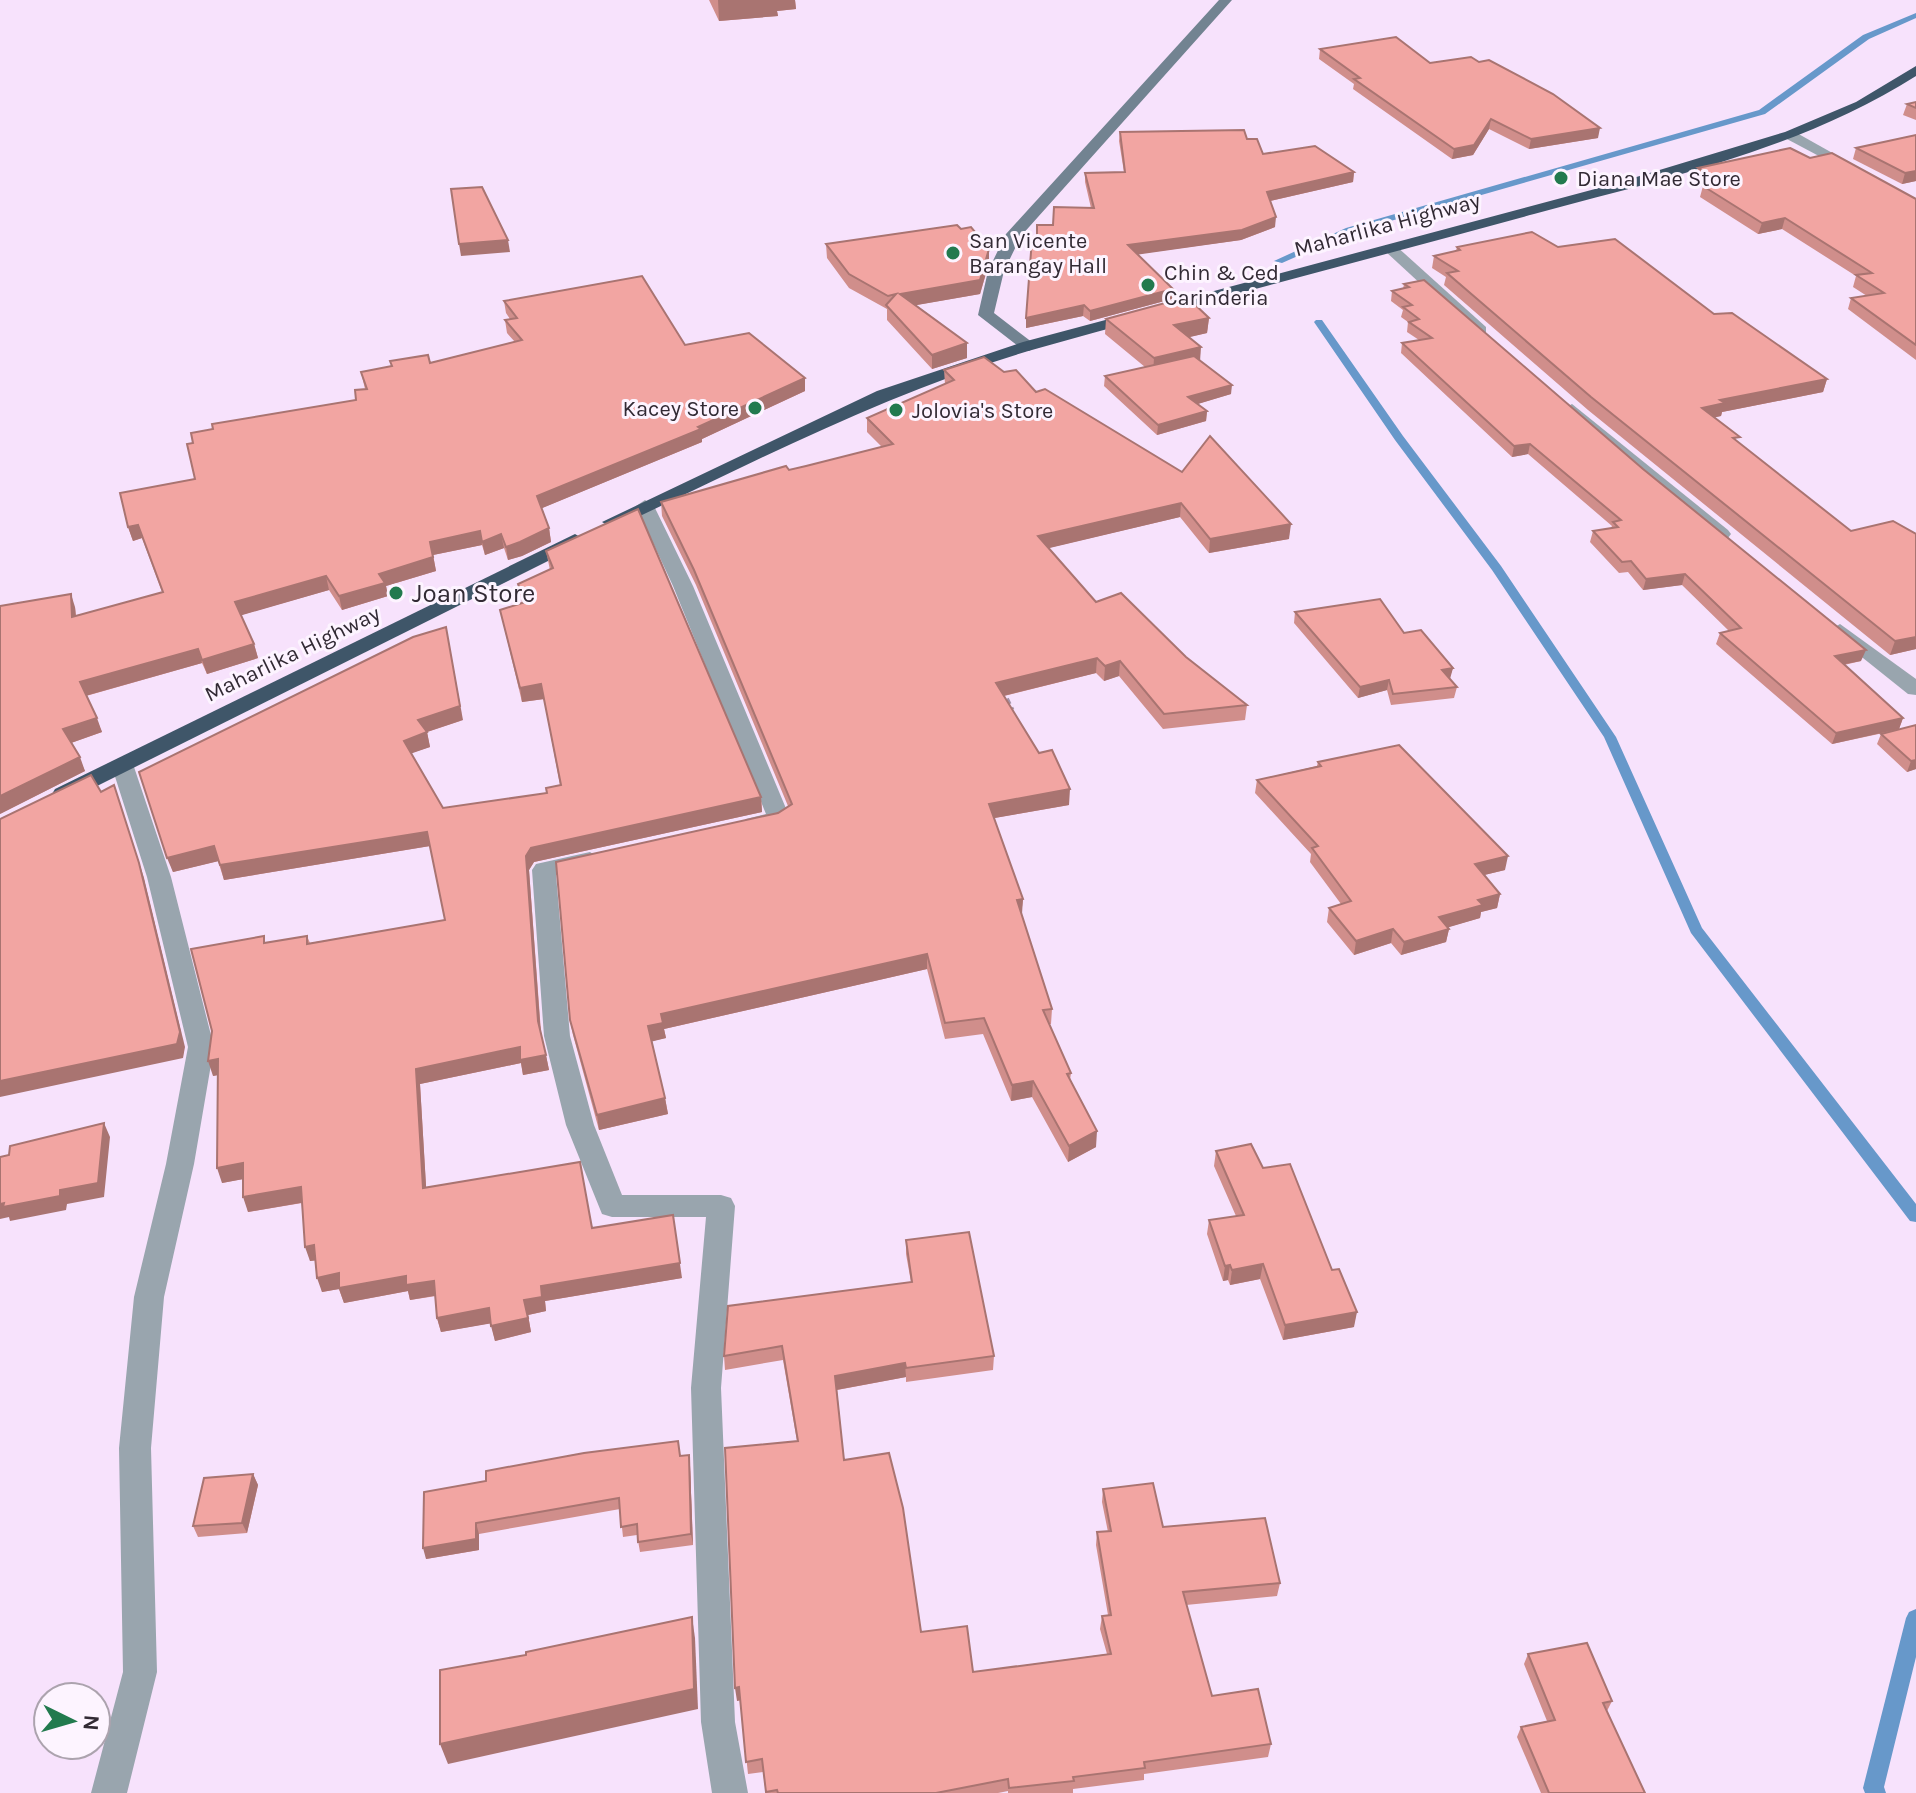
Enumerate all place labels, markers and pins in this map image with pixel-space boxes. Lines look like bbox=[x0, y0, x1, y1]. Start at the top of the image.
place label: Diana Mae Store bbox=[1577, 166, 1741, 192]
marker: Diana Mae Store bbox=[1552, 169, 1570, 187]
place label: San Vicente Barangay Hall bbox=[969, 228, 1107, 279]
marker: San Vicente Barangay Hall bbox=[944, 244, 962, 262]
place label: Chin & Ced Carinderia bbox=[1164, 260, 1279, 311]
marker: Chin & Ced Carinderia bbox=[1139, 276, 1157, 294]
place label: Kacey Store bbox=[623, 396, 739, 422]
place label: Jolovia's Store bbox=[912, 398, 1053, 424]
marker: Kacey Store bbox=[746, 399, 764, 417]
marker: Jolovia's Store bbox=[887, 401, 905, 419]
place label: Joan Store bbox=[412, 578, 535, 609]
marker: Joan Store bbox=[387, 584, 405, 602]

